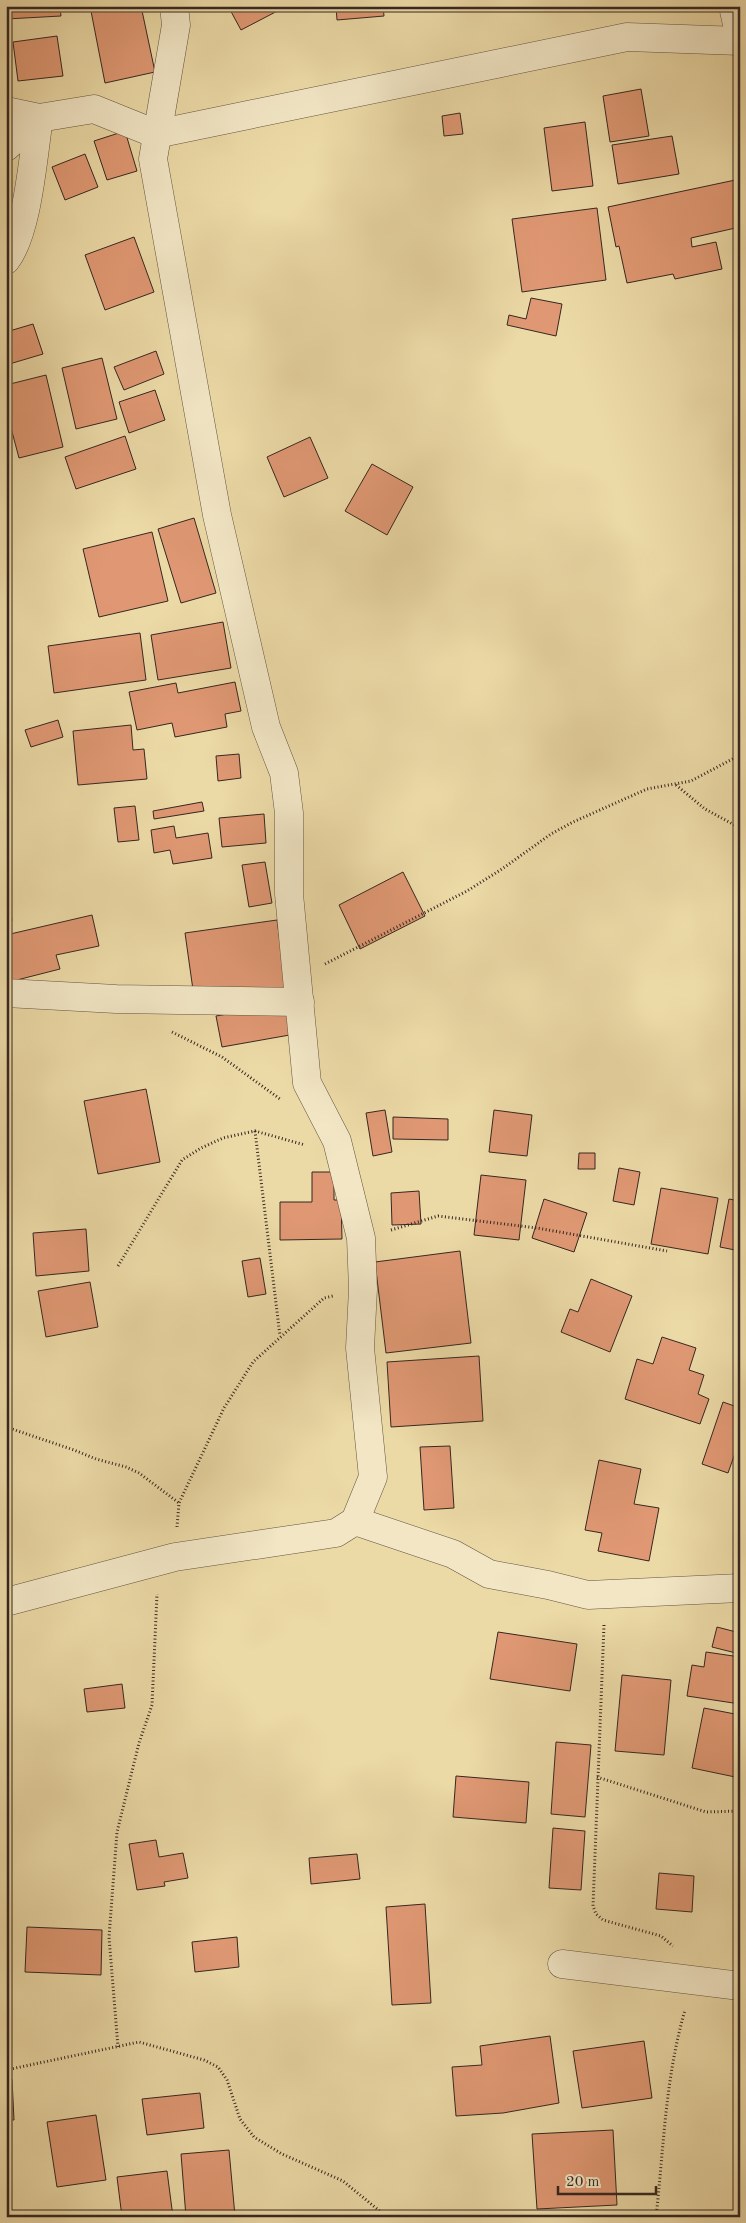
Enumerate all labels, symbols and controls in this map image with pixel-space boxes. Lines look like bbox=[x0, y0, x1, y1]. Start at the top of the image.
scale bar bbox=[558, 2163, 656, 2195]
text: 20 m bbox=[566, 2175, 600, 2190]

